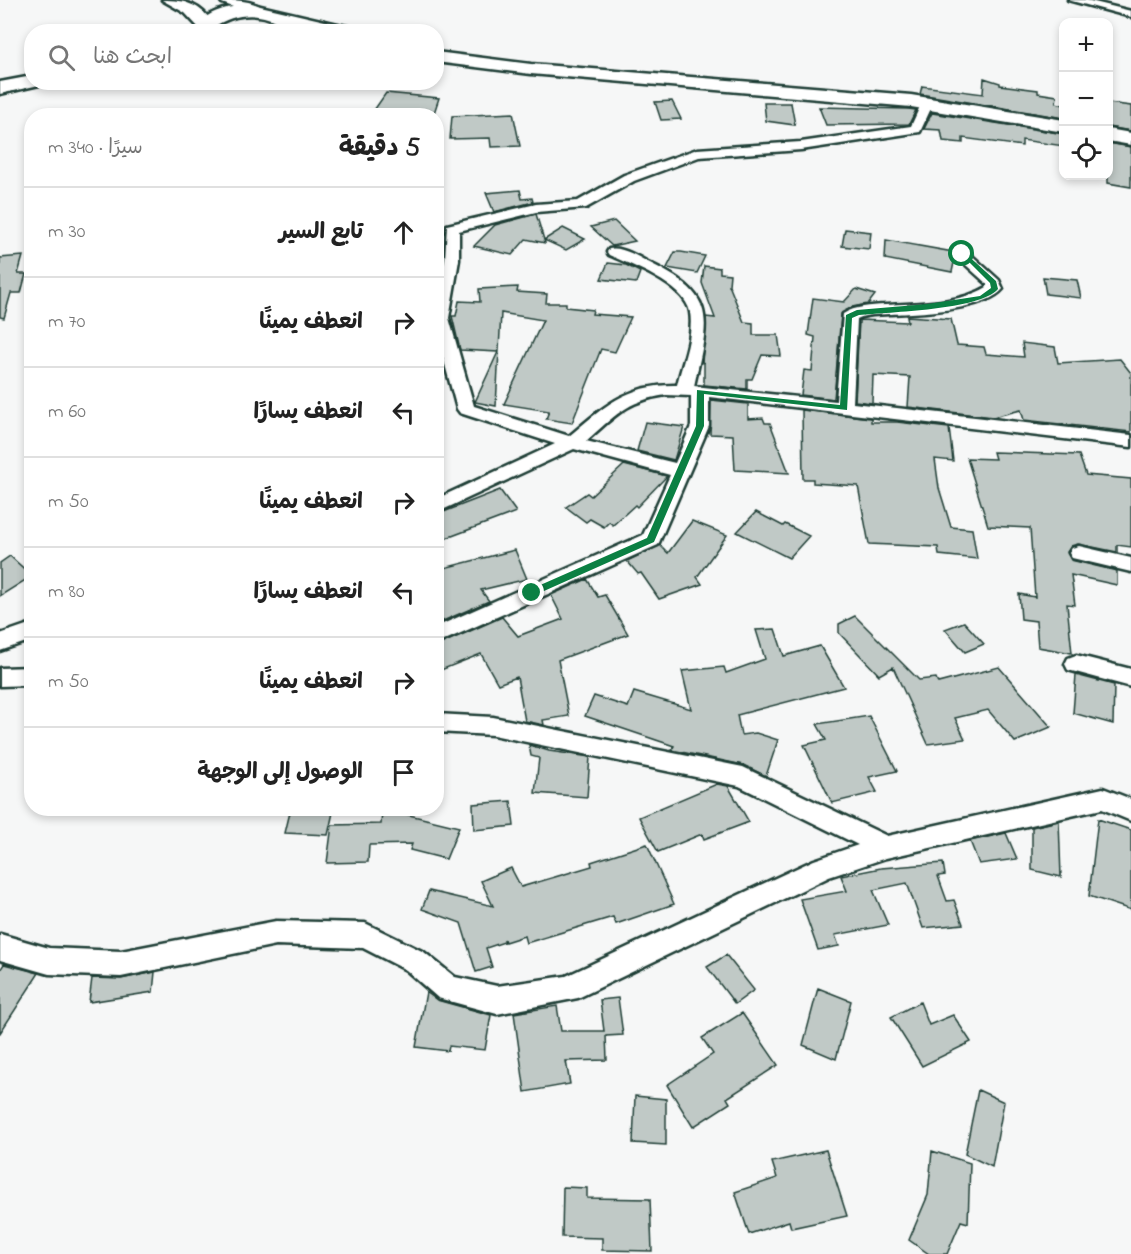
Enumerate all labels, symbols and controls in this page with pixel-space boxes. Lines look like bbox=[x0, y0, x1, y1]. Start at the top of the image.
map controls bbox=[1059, 18, 1113, 180]
button: + bbox=[1059, 18, 1113, 72]
search box bbox=[24, 24, 444, 90]
icon: search bbox=[45, 41, 78, 74]
text: ابحث هنا bbox=[93, 42, 172, 74]
button: − bbox=[1059, 72, 1113, 126]
button: locate bbox=[1059, 126, 1113, 180]
text: 5 دقيقة bbox=[339, 130, 420, 168]
text: سيرًا · 340 m bbox=[48, 134, 143, 163]
icon: ahead bbox=[387, 216, 420, 249]
text: تابع السير bbox=[279, 217, 363, 249]
text: 30 m bbox=[48, 218, 85, 247]
route start bbox=[948, 240, 974, 266]
icon: right bbox=[387, 306, 420, 339]
text: انعطف يمينًا bbox=[259, 307, 363, 339]
text: 70 m bbox=[48, 308, 85, 337]
icon: left bbox=[387, 396, 420, 429]
text: انعطف يسارًا bbox=[254, 397, 363, 429]
text: 60 m bbox=[48, 398, 86, 427]
icon: right bbox=[387, 486, 420, 519]
text: انعطف يمينًا bbox=[259, 487, 363, 519]
text: 50 m bbox=[48, 488, 89, 517]
icon: left bbox=[387, 576, 420, 609]
text: انعطف يسارًا bbox=[254, 577, 363, 609]
text: 80 m bbox=[48, 578, 85, 607]
route end bbox=[518, 579, 544, 605]
icon: right bbox=[387, 666, 420, 699]
text: انعطف يمينًا bbox=[259, 667, 363, 699]
text: 50 m bbox=[48, 668, 89, 697]
icon: arrive bbox=[387, 756, 420, 789]
text: الوصول إلى الوجهة bbox=[197, 757, 363, 789]

